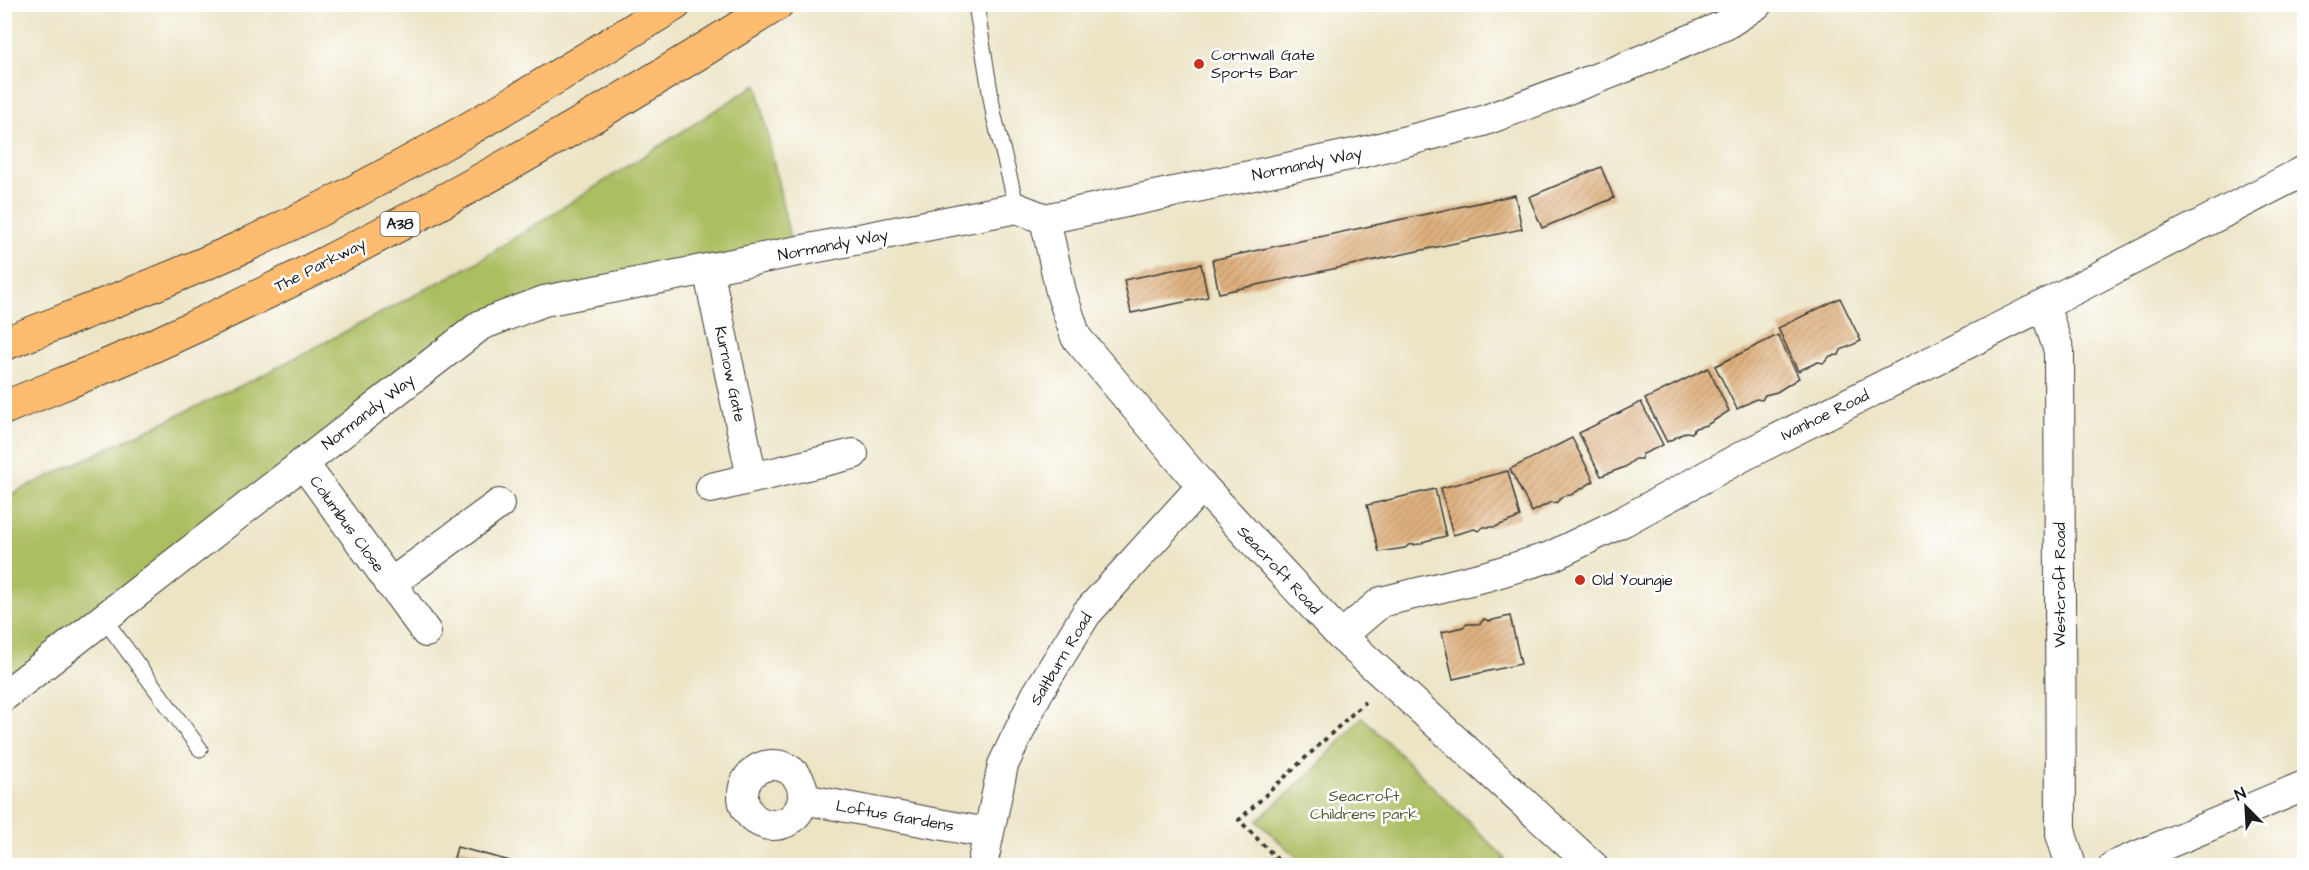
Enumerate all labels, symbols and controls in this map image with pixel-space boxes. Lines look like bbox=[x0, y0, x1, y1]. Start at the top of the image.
place label: Cornwall Gate Sports Bar bbox=[1211, 44, 1315, 84]
marker: Cornwall Gate Sports Bar bbox=[1192, 57, 1206, 71]
street label: Normandy Way bbox=[1250, 142, 1364, 187]
road number: A38 bbox=[380, 212, 420, 236]
street label: Normandy Way bbox=[776, 223, 890, 267]
street label: The Parkway bbox=[271, 232, 370, 298]
street label: Kurnow Gate bbox=[709, 324, 751, 424]
street label: Normandy Way bbox=[317, 369, 420, 456]
street label: Ivanhoe Road bbox=[1777, 384, 1873, 446]
street label: Columbus Close bbox=[304, 471, 390, 577]
street label: Seacroft Road bbox=[1232, 521, 1326, 619]
street label: Westcroft Road bbox=[2049, 522, 2071, 648]
place label: Old Youngie bbox=[1592, 569, 1673, 592]
marker: Old Youngie bbox=[1573, 573, 1587, 587]
street label: Saltburn Road bbox=[1025, 609, 1097, 709]
north arrow bbox=[2216, 777, 2276, 837]
text: N bbox=[2231, 782, 2249, 806]
park label: Seacroft Childrens park bbox=[1310, 785, 1418, 825]
street label: Loftus Gardens bbox=[834, 795, 956, 837]

